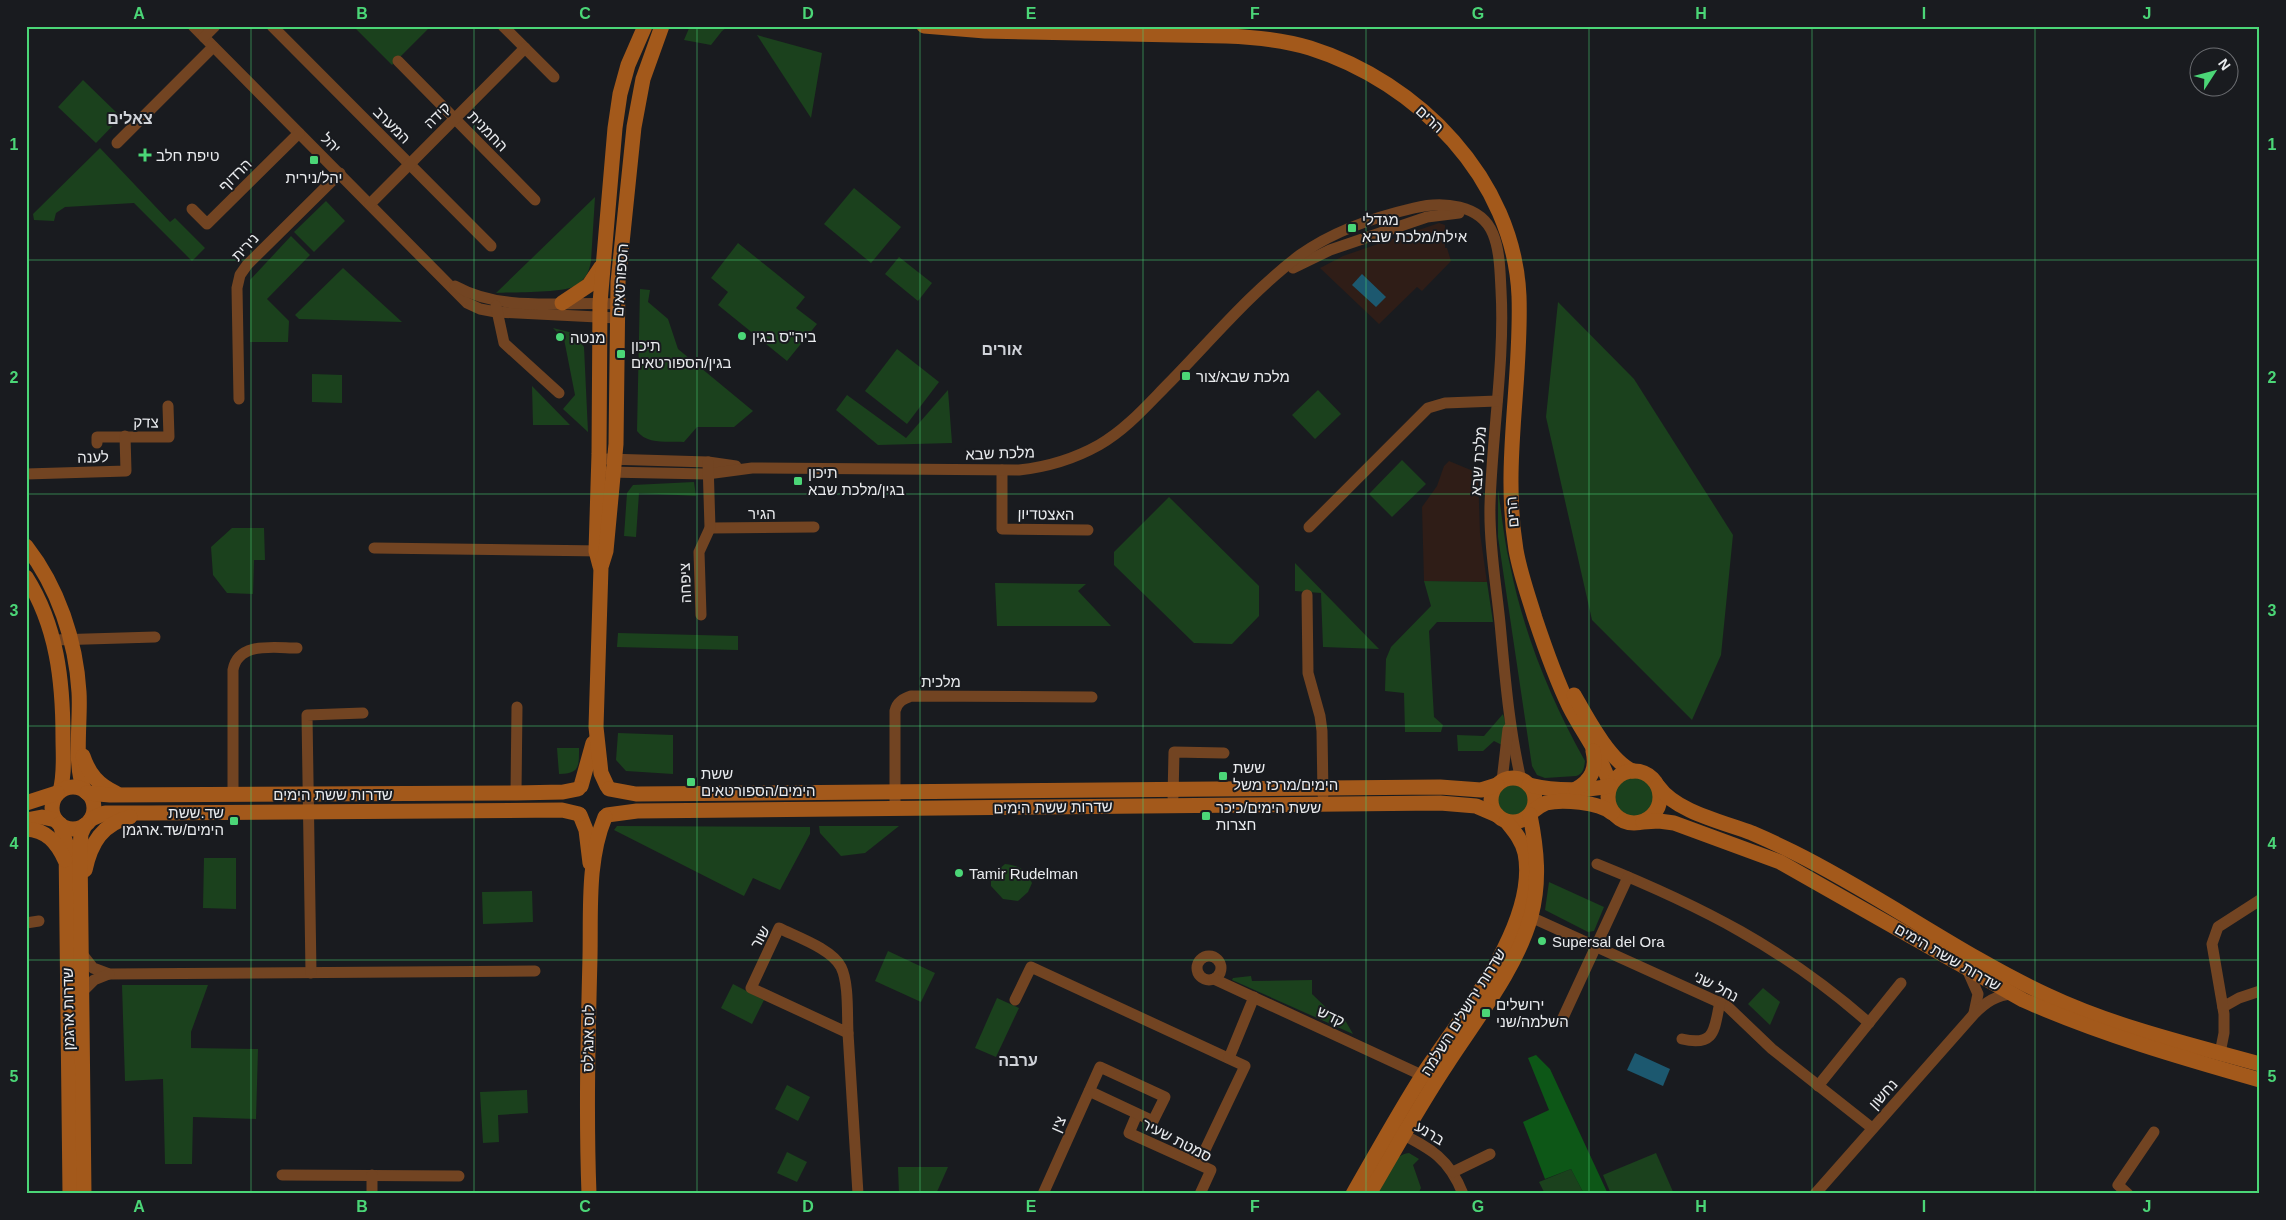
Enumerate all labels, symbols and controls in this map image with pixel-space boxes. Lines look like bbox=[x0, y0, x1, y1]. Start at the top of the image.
text: A bbox=[133, 5, 145, 22]
text: B bbox=[356, 5, 368, 22]
text: C bbox=[579, 5, 591, 22]
text: D bbox=[802, 5, 814, 22]
text: E bbox=[1026, 5, 1037, 22]
text: F bbox=[1250, 5, 1260, 22]
text: G bbox=[1472, 5, 1484, 22]
text: H bbox=[1695, 5, 1707, 22]
text: I bbox=[1922, 5, 1926, 22]
text: J bbox=[2143, 5, 2151, 22]
north arrow bbox=[2188, 48, 2238, 98]
text: N bbox=[2215, 56, 2234, 73]
street label: קידה bbox=[420, 98, 454, 132]
street label: הרים bbox=[1413, 102, 1447, 136]
street label: המערב bbox=[370, 103, 414, 147]
street label: החמנית bbox=[465, 107, 511, 155]
district label: צאלים bbox=[107, 110, 153, 127]
street label: יהל bbox=[318, 130, 344, 156]
text: 1 bbox=[10, 136, 19, 153]
text: 1 bbox=[2268, 136, 2277, 153]
place label: טיפת חלב bbox=[156, 147, 220, 164]
marker: טיפת חלב bbox=[138, 148, 152, 162]
marker: יהל/נירית bbox=[308, 154, 320, 166]
street label: הרדוף bbox=[215, 155, 255, 195]
place label: יהל/נירית bbox=[286, 169, 342, 186]
place label: מגדלי אילת/מלכת שבא bbox=[1362, 211, 1468, 245]
marker: מגדלי אילת/מלכת שבא bbox=[1346, 222, 1358, 234]
street label: נירית bbox=[228, 230, 262, 264]
street label: הספורטאים bbox=[609, 243, 631, 317]
place label: ביה"ס בגין bbox=[752, 328, 817, 345]
place label: מנטה bbox=[570, 329, 605, 346]
marker: ביה"ס בגין bbox=[736, 330, 748, 342]
marker: מנטה bbox=[554, 331, 566, 343]
place label: תיכון בגין/הספורטאים bbox=[631, 337, 732, 371]
district label: אורים bbox=[982, 341, 1023, 358]
marker: תיכון בגין/הספורטאים bbox=[615, 348, 627, 360]
place label: מלכת שבא/צור bbox=[1196, 368, 1290, 385]
text: 2 bbox=[10, 369, 19, 386]
text: 2 bbox=[2268, 369, 2277, 386]
marker: מלכת שבא/צור bbox=[1180, 370, 1192, 382]
street label: צדק bbox=[133, 413, 159, 431]
street label: מלכת שבא bbox=[1467, 426, 1489, 496]
street label: מלכת שבא bbox=[965, 443, 1035, 463]
street label: לענה bbox=[77, 448, 109, 466]
place label: תיכון בגין/מלכת שבא bbox=[808, 464, 905, 498]
marker: תיכון בגין/מלכת שבא bbox=[792, 475, 804, 487]
street label: הרים bbox=[1502, 496, 1522, 528]
street label: הגיר bbox=[748, 505, 776, 522]
street label: האצטדיון bbox=[1017, 505, 1075, 523]
street label: ציפחה bbox=[676, 563, 694, 603]
text: 3 bbox=[10, 602, 19, 619]
text: 3 bbox=[2268, 602, 2277, 619]
street label: מלכית bbox=[921, 673, 961, 690]
place label: ששת הימים/מרכז משל bbox=[1233, 759, 1338, 793]
place label: ששת הימים/הספורטאים bbox=[701, 765, 816, 799]
marker: ששת הימים/מרכז משל bbox=[1217, 770, 1229, 782]
marker: ששת הימים/הספורטאים bbox=[685, 776, 697, 788]
street label: שדרות ששת הימים bbox=[273, 786, 393, 803]
street label: שדרות ששת הימים bbox=[993, 797, 1113, 817]
place label: ששת הימים/כיכר חצרות bbox=[1216, 799, 1321, 833]
place label: שד.ששת הימים/שד.ארגמן bbox=[122, 804, 224, 838]
marker: ששת הימים/כיכר חצרות bbox=[1200, 810, 1212, 822]
marker: שד.ששת הימים/שד.ארגמן bbox=[228, 815, 240, 827]
text: 4 bbox=[10, 835, 19, 852]
text: 4 bbox=[2268, 835, 2277, 852]
place label: Tamir Rudelman bbox=[969, 865, 1078, 882]
marker: Tamir Rudelman bbox=[953, 867, 965, 879]
street label: שדרות ששת הימים bbox=[1892, 920, 2004, 994]
street label: שור bbox=[747, 923, 773, 951]
place label: Supersal del Ora bbox=[1552, 933, 1665, 950]
marker: Supersal del Ora bbox=[1536, 935, 1548, 947]
street label: שדרות ירושלים השלמה bbox=[1417, 945, 1509, 1079]
street label: שדרות ארגמן bbox=[59, 967, 77, 1051]
street label: נחל שני bbox=[1691, 967, 1741, 1005]
place label: ירושלים השלמה/שני bbox=[1496, 996, 1569, 1030]
street label: קדש bbox=[1315, 1002, 1347, 1030]
street label: לוס אנג'לס bbox=[579, 1004, 597, 1072]
marker: ירושלים השלמה/שני bbox=[1480, 1007, 1492, 1019]
district label: ערבה bbox=[998, 1052, 1038, 1069]
text: 5 bbox=[10, 1068, 19, 1085]
text: 5 bbox=[2268, 1068, 2277, 1085]
street label: נחשון bbox=[1865, 1076, 1901, 1112]
street label: צין bbox=[1047, 1113, 1069, 1135]
street label: סמטת שעיר bbox=[1139, 1115, 1215, 1165]
street label: ברנע bbox=[1412, 1118, 1448, 1148]
text: A bbox=[133, 1198, 145, 1215]
text: B bbox=[356, 1198, 368, 1215]
text: C bbox=[579, 1198, 591, 1215]
text: D bbox=[802, 1198, 814, 1215]
text: E bbox=[1026, 1198, 1037, 1215]
text: F bbox=[1250, 1198, 1260, 1215]
text: G bbox=[1472, 1198, 1484, 1215]
text: H bbox=[1695, 1198, 1707, 1215]
text: I bbox=[1922, 1198, 1926, 1215]
text: J bbox=[2143, 1198, 2151, 1215]

